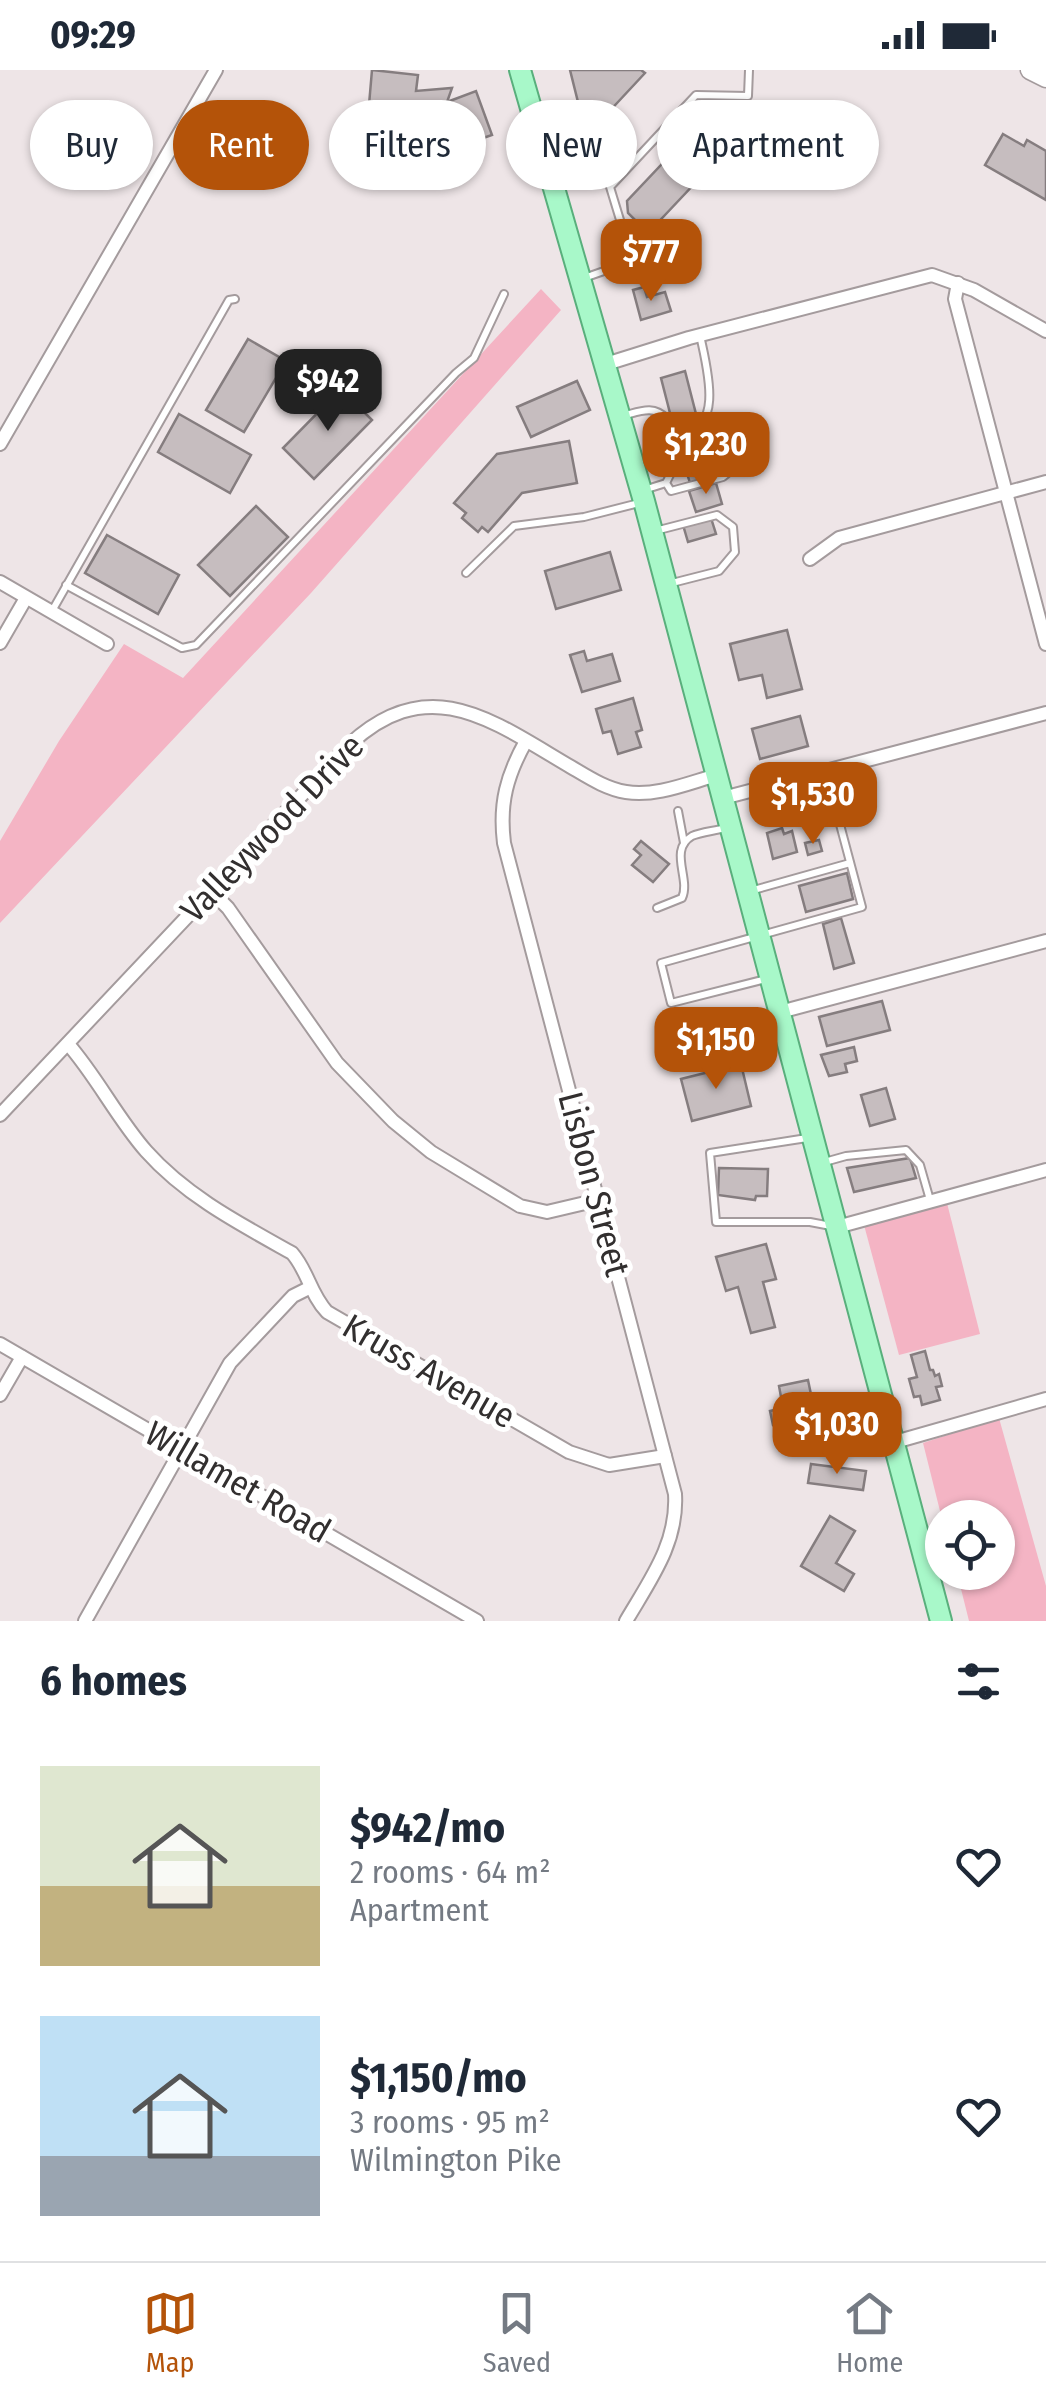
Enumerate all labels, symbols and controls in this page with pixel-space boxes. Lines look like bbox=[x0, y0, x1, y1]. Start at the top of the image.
text: 09:29 bbox=[50, 12, 136, 58]
chip: Buy bbox=[30, 100, 153, 190]
chip: Rent bbox=[173, 100, 309, 190]
chip: Filters bbox=[329, 100, 486, 190]
chip: New bbox=[506, 100, 637, 190]
chip: Apartment bbox=[657, 100, 879, 190]
pin: $777 bbox=[592, 219, 710, 304]
text: $777 bbox=[623, 232, 679, 270]
pin: $942 bbox=[269, 349, 387, 434]
text: $942 bbox=[297, 362, 359, 400]
pin: $1,230 bbox=[625, 412, 787, 497]
text: $1,230 bbox=[665, 425, 747, 463]
street label: Valleywood Drive bbox=[172, 725, 372, 931]
pin: $1,530 bbox=[732, 762, 894, 847]
text: $1,530 bbox=[771, 775, 855, 813]
pin: $1,150 bbox=[635, 1007, 797, 1092]
text: $1,150 bbox=[676, 1020, 756, 1058]
street label: Lisbon Street bbox=[549, 1087, 639, 1281]
street label: Kruss Avenue bbox=[335, 1305, 523, 1437]
pin: $1,030 bbox=[756, 1392, 918, 1477]
text: $1,030 bbox=[795, 1405, 879, 1443]
street label: Willamet Road bbox=[138, 1412, 338, 1552]
map controls bbox=[925, 1500, 1015, 1590]
button: locate bbox=[925, 1500, 1015, 1590]
icon: filters bbox=[951, 1654, 1006, 1709]
text: 6 homes bbox=[40, 1656, 187, 1706]
text: $942/mo bbox=[350, 1803, 505, 1853]
icon: home bbox=[120, 1806, 240, 1926]
icon: heart bbox=[951, 1839, 1006, 1894]
text: 2 rooms · 64 m² bbox=[350, 1853, 551, 1891]
text: Apartment bbox=[350, 1891, 489, 1929]
text: $1,150/mo bbox=[350, 2053, 527, 2103]
icon: home bbox=[120, 2056, 240, 2176]
icon: heart bbox=[951, 2089, 1006, 2144]
text: 3 rooms · 95 m² bbox=[350, 2103, 550, 2141]
text: Wilmington Pike bbox=[350, 2141, 562, 2179]
tab: Map bbox=[143, 2286, 198, 2379]
tab: Saved bbox=[483, 2286, 551, 2379]
tab: Home bbox=[836, 2286, 903, 2379]

